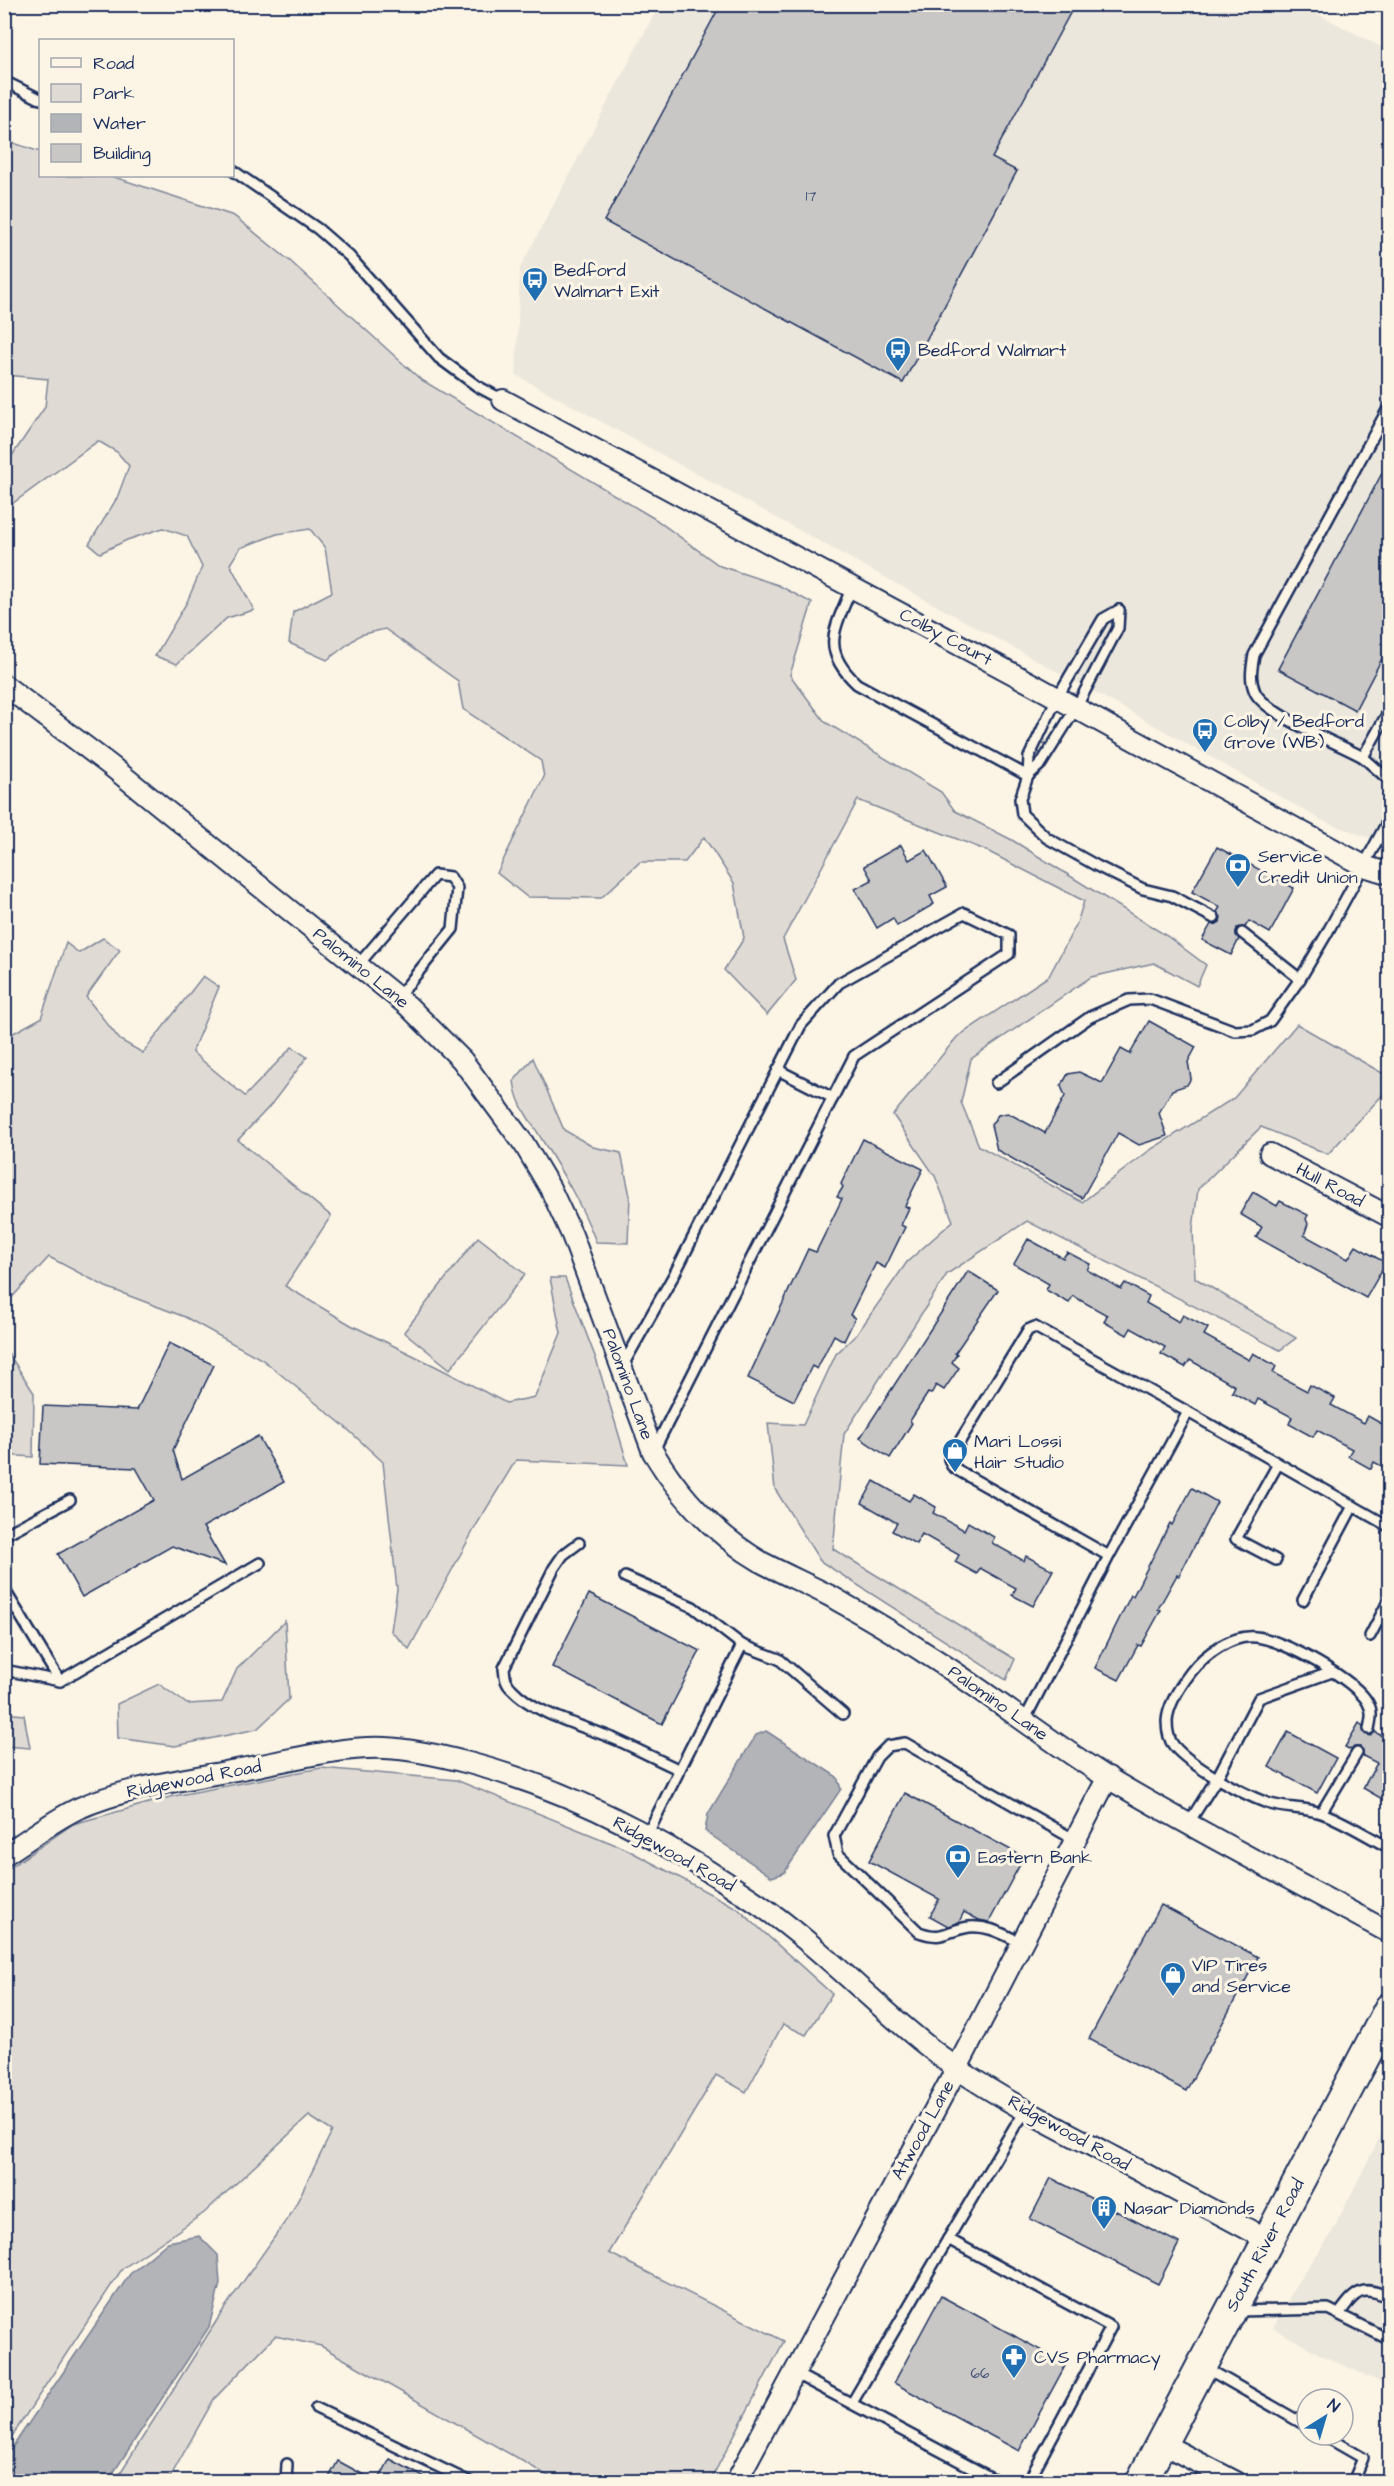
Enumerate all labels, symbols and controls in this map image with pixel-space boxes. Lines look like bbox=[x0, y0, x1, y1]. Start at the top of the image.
legend bbox=[39, 39, 234, 177]
text: Road bbox=[93, 51, 134, 76]
text: Park bbox=[93, 81, 135, 106]
text: Water bbox=[93, 111, 146, 136]
text: Building bbox=[93, 141, 151, 167]
house number: 17 bbox=[805, 186, 817, 207]
place label: Bedford Walmart Exit bbox=[554, 258, 660, 304]
bus stop icon: Bedford Walmart Exit bbox=[520, 265, 550, 303]
bus stop icon: Bedford Walmart bbox=[883, 335, 913, 373]
place label: Bedford Walmart bbox=[918, 338, 1067, 363]
street label: Colby Court bbox=[895, 602, 998, 673]
place label: Colby / Bedford Grove (WB) bbox=[1224, 709, 1364, 755]
bus stop icon: Colby / Bedford Grove (WB) bbox=[1190, 716, 1220, 754]
place label: Service Credit Union bbox=[1258, 844, 1358, 890]
bank icon: Service Credit Union bbox=[1223, 851, 1253, 889]
street label: Palomino Lane bbox=[308, 921, 415, 1015]
street label: Hull Road bbox=[1291, 1157, 1369, 1213]
street label: Palomino Lane bbox=[596, 1325, 660, 1443]
place label: Mari Lossi Hair Studio bbox=[974, 1429, 1064, 1475]
shop icon: Mari Lossi Hair Studio bbox=[940, 1436, 970, 1474]
street label: Palomino Lane bbox=[943, 1659, 1053, 1747]
street label: Ridgewood Road bbox=[125, 1754, 264, 1805]
street label: Ridgewood Road bbox=[608, 1810, 740, 1899]
bank icon: Eastern Bank bbox=[943, 1842, 973, 1880]
place label: Eastern Bank bbox=[978, 1845, 1092, 1870]
place label: VIP Tires and Service bbox=[1192, 1953, 1291, 1999]
shop icon: VIP Tires and Service bbox=[1158, 1960, 1188, 1998]
street label: Atwood Lane bbox=[885, 2075, 961, 2184]
street label: Ridgewood Road bbox=[1003, 2089, 1135, 2178]
street label: South River Road bbox=[1219, 2174, 1311, 2316]
building icon: Nasar Diamonds bbox=[1089, 2193, 1119, 2231]
place label: Nasar Diamonds bbox=[1124, 2196, 1255, 2221]
pharmacy icon: CVS Pharmacy bbox=[999, 2342, 1029, 2380]
place label: CVS Pharmacy bbox=[1034, 2345, 1161, 2371]
house number: 66 bbox=[971, 2363, 990, 2384]
north arrow bbox=[1295, 2387, 1355, 2447]
text: N bbox=[1323, 2394, 1344, 2418]

